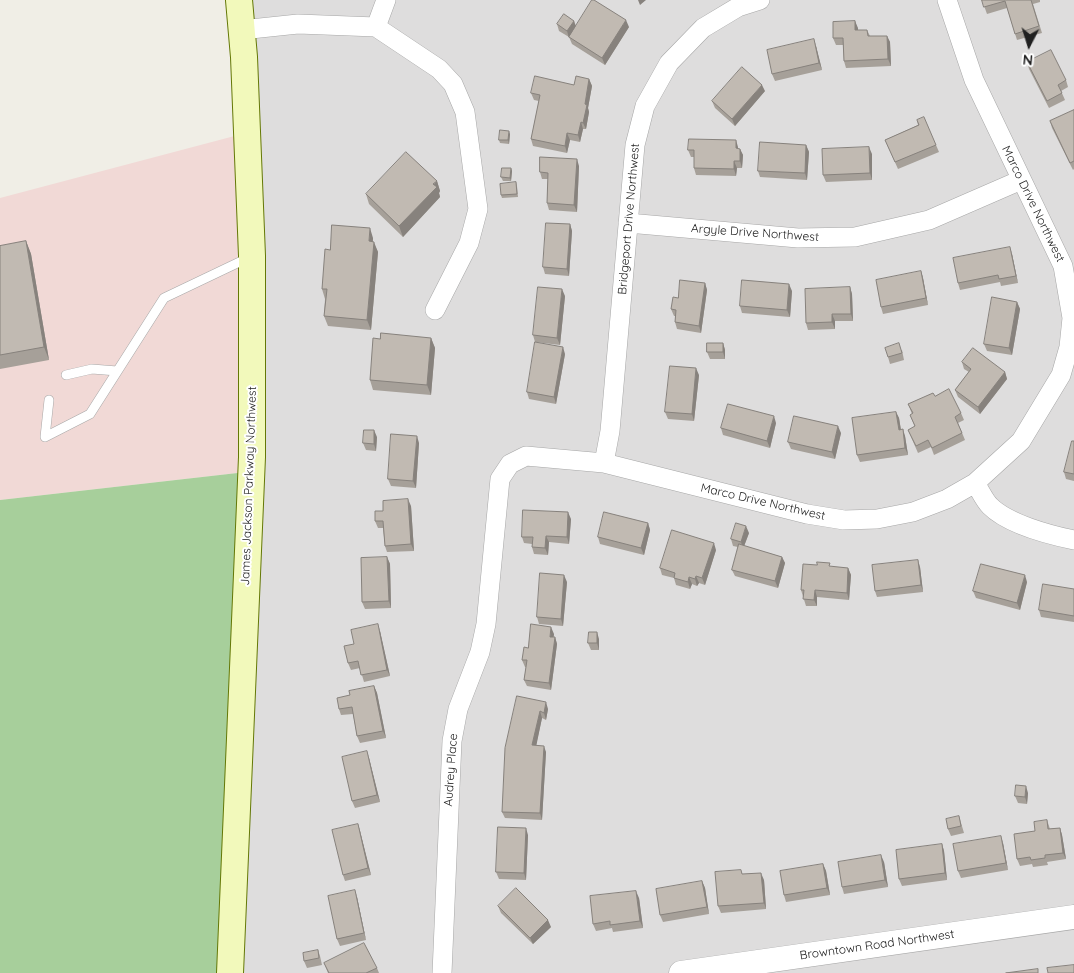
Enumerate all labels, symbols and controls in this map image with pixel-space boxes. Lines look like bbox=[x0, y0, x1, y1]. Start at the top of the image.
north arrow bbox=[1004, 20, 1054, 70]
text: N bbox=[1022, 51, 1034, 69]
street label: Bridgeport Drive Northwest bbox=[615, 143, 643, 295]
street label: Marco Drive Northwest bbox=[999, 144, 1067, 264]
street label: Argyle Drive Northwest bbox=[690, 221, 820, 245]
street label: James Jackson Parkway Northwest bbox=[238, 386, 260, 586]
street label: Marco Drive Northwest bbox=[699, 481, 827, 523]
street label: Audrey Place bbox=[441, 733, 461, 807]
street label: Browntown Road Northwest bbox=[799, 927, 955, 963]

